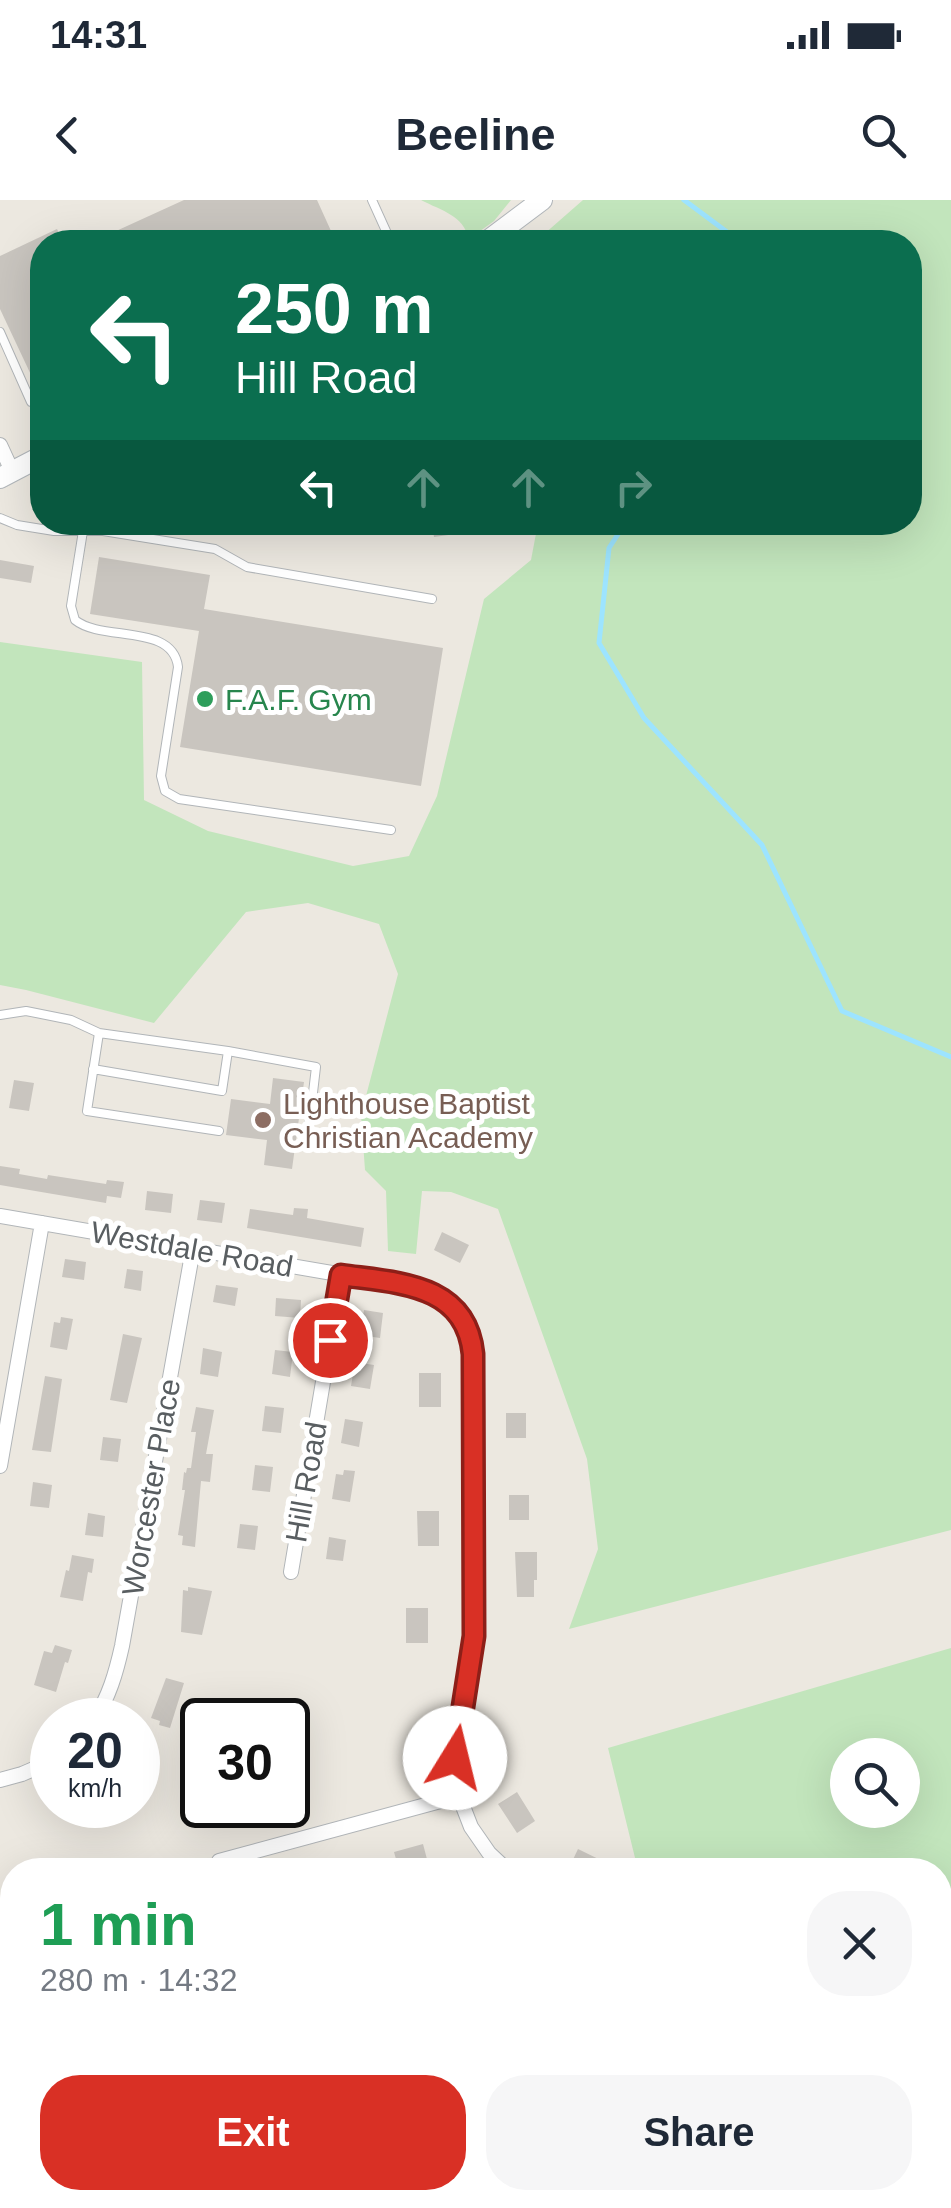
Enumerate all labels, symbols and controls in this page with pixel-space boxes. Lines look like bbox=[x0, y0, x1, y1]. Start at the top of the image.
text: 14:31 bbox=[50, 14, 147, 56]
icon: back bbox=[40, 108, 95, 163]
icon: search bbox=[856, 108, 911, 163]
text: Beeline bbox=[395, 109, 556, 160]
icon: left bbox=[70, 270, 200, 400]
text: 250 m bbox=[235, 270, 433, 348]
text: Hill Road bbox=[235, 352, 418, 403]
icon: left bbox=[291, 460, 346, 515]
icon: ahead bbox=[396, 460, 451, 515]
icon: ahead bbox=[501, 460, 556, 515]
icon: right bbox=[606, 460, 661, 515]
place label: F.A.F. Gym bbox=[225, 683, 372, 716]
marker: F.A.F. Gym bbox=[194, 688, 216, 710]
place label: Lighthouse Baptist Christian Academy bbox=[283, 1087, 533, 1154]
marker: Lighthouse Baptist Christian Academy bbox=[252, 1109, 274, 1131]
street label: Westdale Road bbox=[88, 1215, 296, 1283]
pin bbox=[288, 1298, 373, 1383]
icon: arrive bbox=[303, 1313, 358, 1368]
street label: Worcester Place bbox=[116, 1376, 186, 1598]
street label: Hill Road bbox=[279, 1419, 333, 1545]
speed limit sign: 30 bbox=[180, 1698, 310, 1828]
position arrow bbox=[403, 1706, 507, 1810]
text: 20 bbox=[67, 1723, 123, 1779]
map controls bbox=[830, 1738, 920, 1828]
button: search bbox=[830, 1738, 920, 1828]
text: km/h bbox=[68, 1774, 122, 1802]
text: 1 min bbox=[40, 1891, 197, 1958]
button: close bbox=[807, 1891, 912, 1996]
text: 280 m · 14:32 bbox=[40, 1962, 237, 1998]
button: Exit bbox=[40, 2075, 466, 2190]
button: Share bbox=[486, 2075, 912, 2190]

